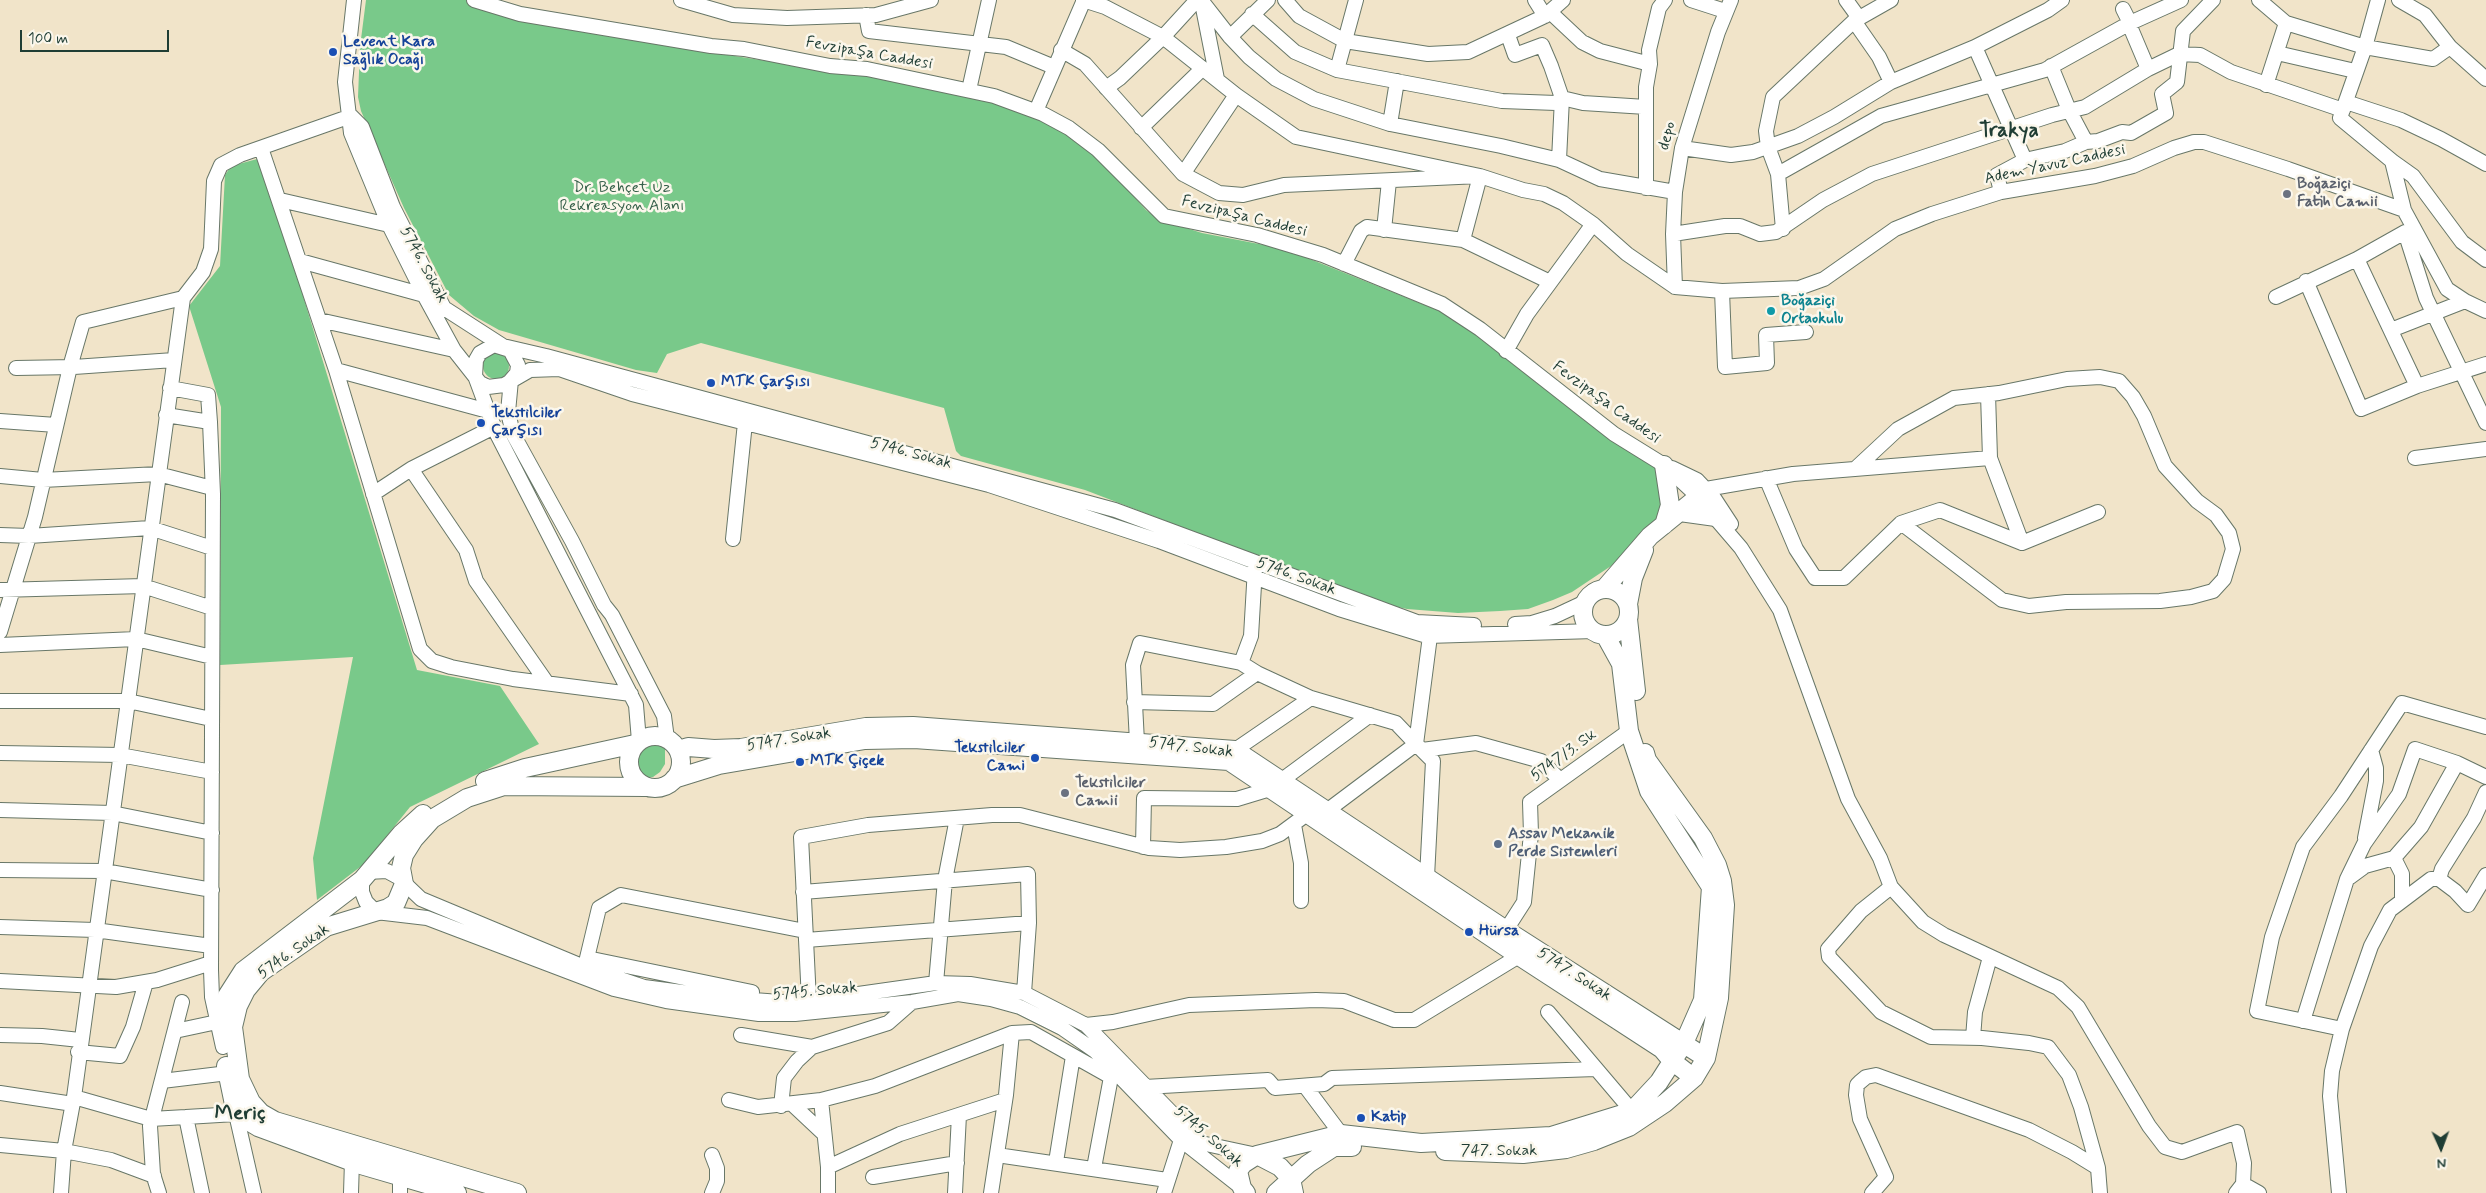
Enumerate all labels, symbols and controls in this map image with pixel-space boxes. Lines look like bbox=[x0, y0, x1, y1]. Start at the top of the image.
scale bar bbox=[22, 20, 171, 52]
text: 100 m bbox=[28, 29, 68, 49]
place label: Levent Kara Sağlık Ocağı bbox=[343, 33, 435, 71]
street label: Fevzipaşa Caddesi bbox=[804, 33, 934, 75]
marker: Levent Kara Sağlık Ocağı bbox=[327, 46, 339, 58]
district label: Trakya bbox=[1979, 119, 2039, 145]
street label: depo bbox=[1655, 120, 1681, 152]
street label: Adem Yavuz Caddesi bbox=[1983, 141, 2127, 189]
place label: Boğaziçi Fatih Camii bbox=[2297, 175, 2378, 213]
park label: Dr. Behçet Uz Rekreasyon Alanı bbox=[560, 179, 684, 217]
marker: Boğaziçi Fatih Camii bbox=[2281, 188, 2293, 200]
street label: Fevzipaşa Caddesi bbox=[1179, 192, 1309, 242]
street label: 5746. Sokak bbox=[395, 224, 451, 306]
place label: Boğaziçi Ortaokulu bbox=[1781, 292, 1843, 330]
marker: Boğaziçi Ortaokulu bbox=[1765, 305, 1777, 317]
street label: Fevzipaşa Caddesi bbox=[1548, 358, 1664, 448]
place label: MTK Çarşısı bbox=[721, 373, 810, 393]
marker: MTK Çarşısı bbox=[705, 377, 717, 389]
place label: Tekstilciler Çarşısı bbox=[491, 404, 562, 442]
marker: Tekstilciler Çarşısı bbox=[475, 417, 487, 429]
street label: 5746. Sokak bbox=[868, 434, 954, 474]
street label: 5746. Sokak bbox=[1254, 554, 1338, 600]
street label: 5747. Sokak bbox=[746, 724, 832, 756]
street label: 5747/3. Sk bbox=[1527, 726, 1601, 786]
street label: 5747. Sokak bbox=[1148, 733, 1234, 763]
place label: Tekstilciler Cami bbox=[954, 739, 1025, 777]
place label: MTK Çiçek bbox=[810, 752, 884, 772]
marker: Tekstilciler Cami bbox=[1029, 752, 1041, 764]
marker: MTK Çiçek bbox=[794, 756, 806, 768]
place label: Tekstilciler Camii bbox=[1075, 774, 1146, 812]
marker: Tekstilciler Camii bbox=[1059, 787, 1071, 799]
place label: Assav Mekanik Perde Sistemleri bbox=[1508, 825, 1617, 863]
marker: Assav Mekanik Perde Sistemleri bbox=[1492, 838, 1504, 850]
street label: 5746. Sokak bbox=[254, 920, 334, 984]
place label: Hürsa bbox=[1479, 922, 1519, 942]
marker: Hürsa bbox=[1463, 926, 1475, 938]
street label: 5747. Sokak bbox=[1533, 944, 1615, 1006]
street label: 5745. Sokak bbox=[772, 979, 858, 1005]
district label: Meriç bbox=[215, 1102, 265, 1128]
street label: 5745. Sokak bbox=[1170, 1102, 1246, 1172]
place label: Katip bbox=[1371, 1108, 1407, 1128]
marker: Katip bbox=[1355, 1112, 1367, 1124]
north arrow bbox=[2416, 1123, 2466, 1173]
street label: 747. Sokak bbox=[1461, 1142, 1537, 1162]
text: N bbox=[2437, 1154, 2447, 1172]

